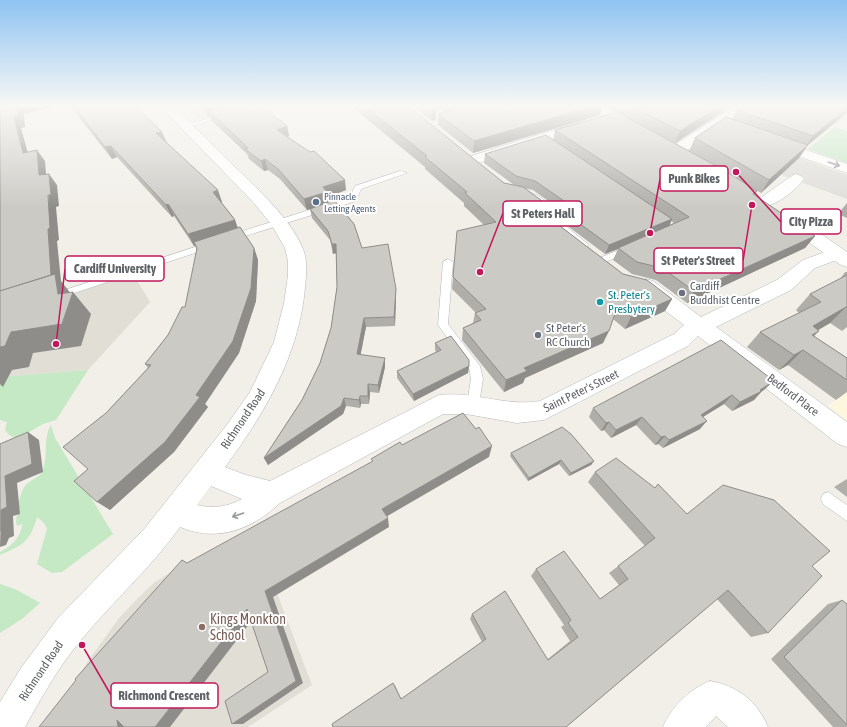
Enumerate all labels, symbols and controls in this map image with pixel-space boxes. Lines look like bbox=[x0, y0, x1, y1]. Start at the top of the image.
one-way arrow bbox=[828, 161, 840, 169]
callout: Punk Bikes bbox=[660, 166, 728, 191]
text: Punk Bikes bbox=[668, 171, 720, 186]
place label: Pinnacle Letting Agents bbox=[324, 191, 376, 214]
marker: Pinnacle Letting Agents bbox=[311, 197, 321, 207]
callout: St Peters Hall bbox=[503, 201, 582, 226]
text: St Peters Hall bbox=[511, 206, 575, 221]
callout: City Pizza bbox=[781, 209, 841, 234]
text: City Pizza bbox=[789, 214, 833, 229]
callout: St Peter's Street bbox=[654, 248, 743, 273]
text: St Peter's Street bbox=[661, 253, 735, 268]
callout: Cardiff University bbox=[65, 256, 164, 281]
text: Cardiff University bbox=[74, 261, 157, 276]
place label: Cardiff Buddhist Centre bbox=[690, 279, 760, 307]
place label: St. Peter's Presbytery bbox=[608, 288, 655, 316]
marker: Cardiff Buddhist Centre bbox=[677, 288, 687, 298]
marker: St. Peter's Presbytery bbox=[595, 297, 605, 307]
place label: St Peter's RC Church bbox=[546, 321, 590, 349]
marker: St Peter's RC Church bbox=[533, 330, 543, 340]
street label: Saint Peter's Street bbox=[541, 366, 621, 415]
street label: Bedford Place bbox=[764, 371, 822, 419]
street label: Richmond Road bbox=[218, 386, 268, 452]
one-way arrow bbox=[233, 511, 245, 519]
place label: Kings Monkton School bbox=[210, 611, 286, 643]
marker: Kings Monkton School bbox=[197, 622, 207, 632]
street label: Richmond Road bbox=[16, 638, 66, 704]
callout: Richmond Crescent bbox=[111, 683, 218, 708]
text: Richmond Crescent bbox=[118, 688, 210, 703]

